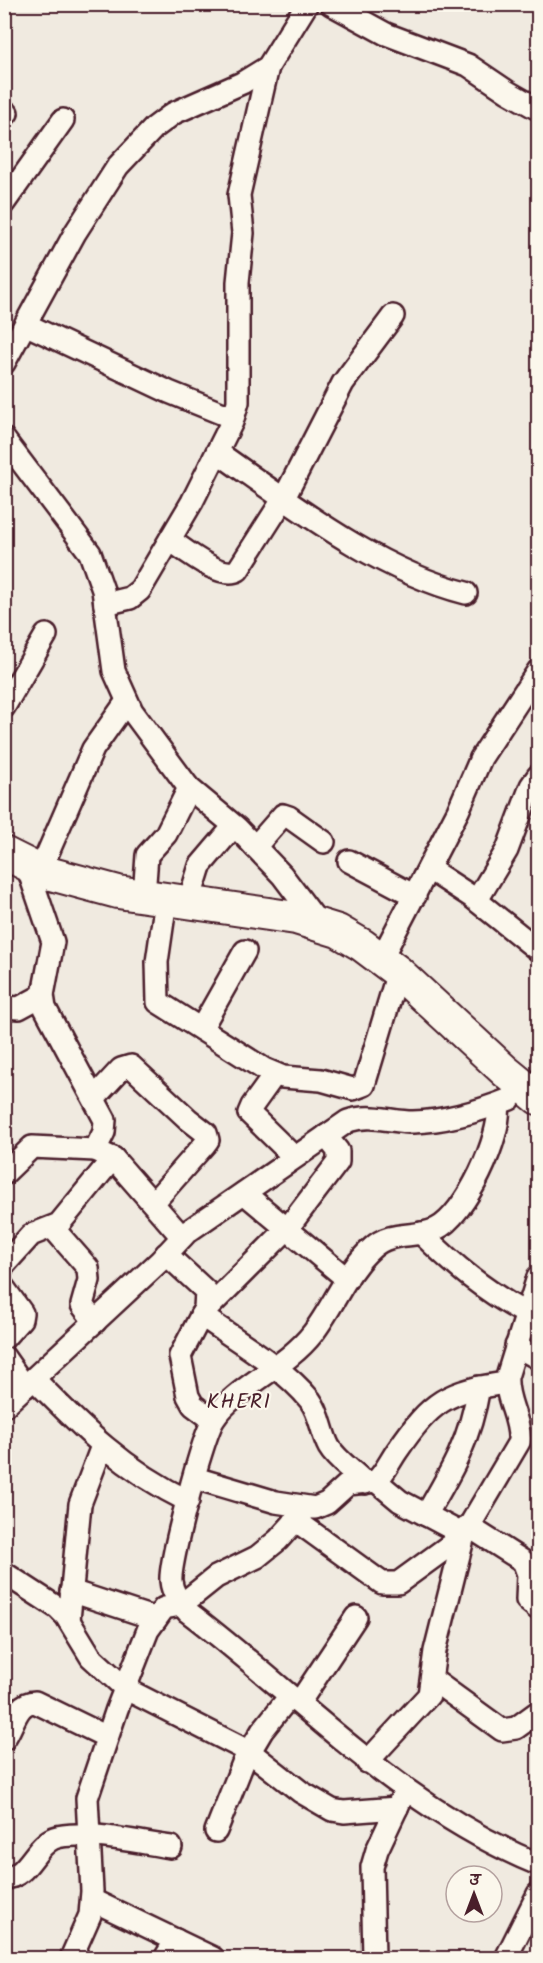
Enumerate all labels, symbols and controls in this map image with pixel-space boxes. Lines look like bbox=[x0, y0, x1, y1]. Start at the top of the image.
district label: KHERI bbox=[206, 1386, 272, 1419]
north arrow bbox=[444, 1864, 504, 1924]
text: उ bbox=[469, 1868, 482, 1893]

